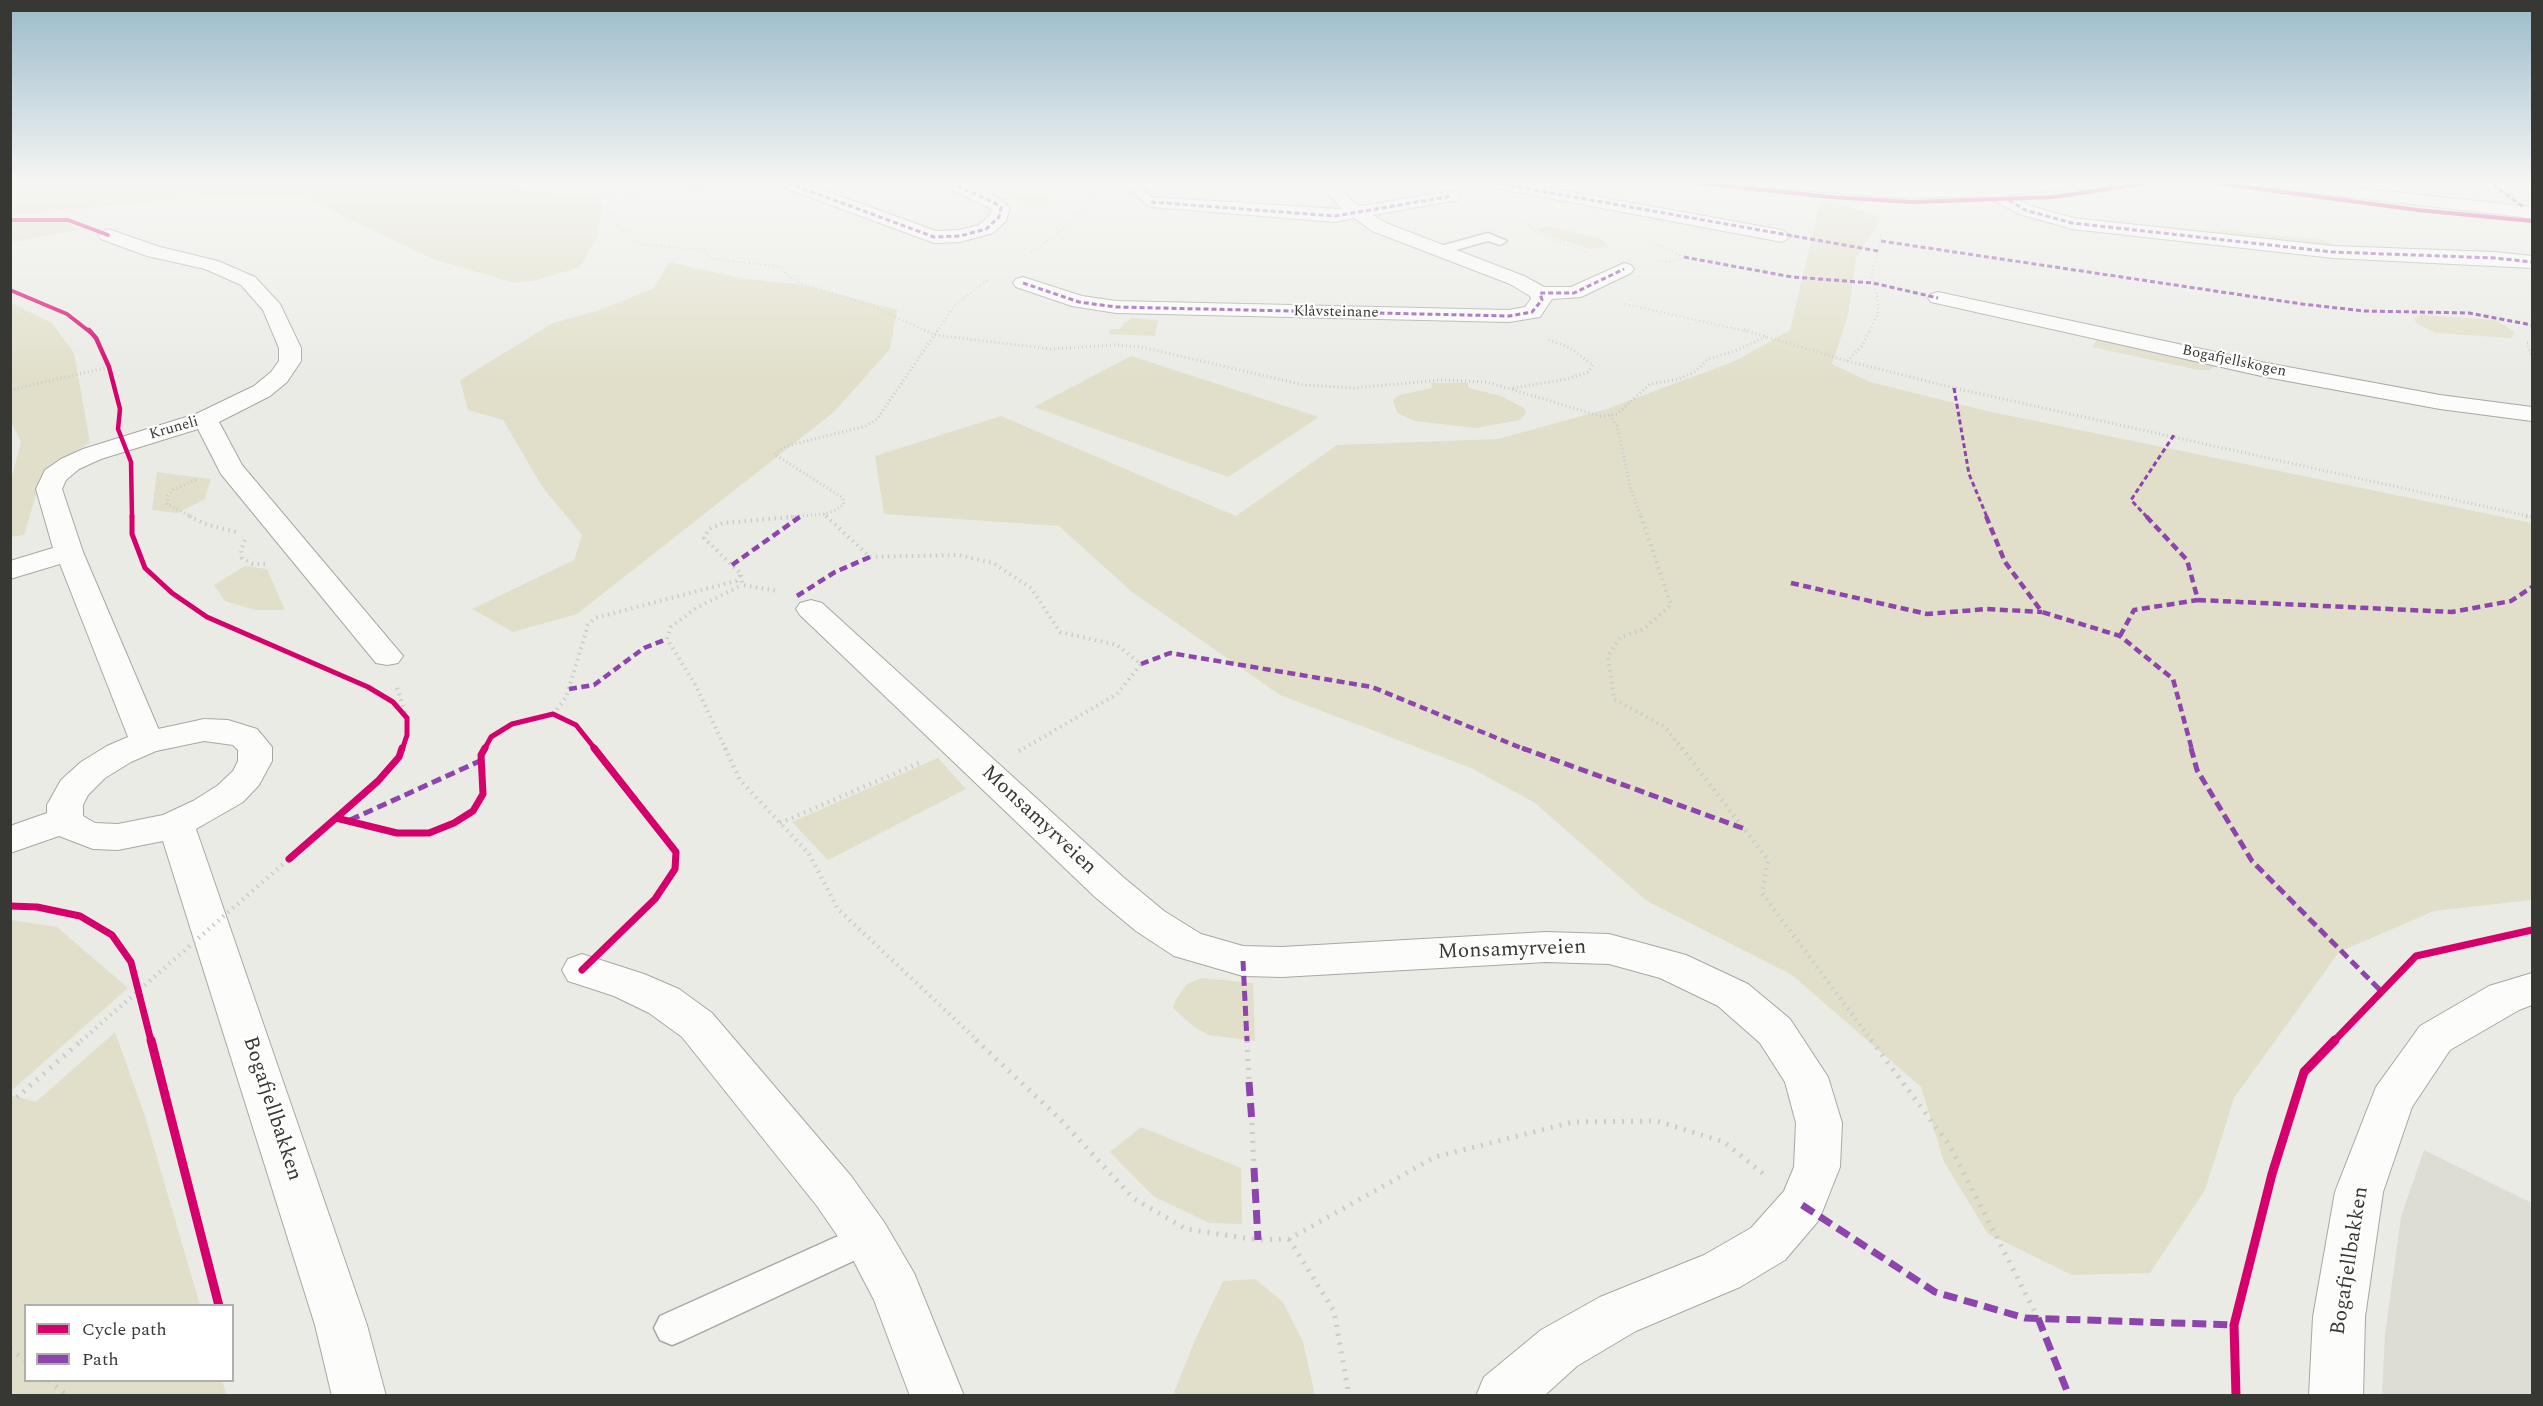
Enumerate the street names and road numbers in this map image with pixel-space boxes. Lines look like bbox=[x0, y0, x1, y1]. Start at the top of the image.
street label: Klåvsteinane bbox=[1293, 303, 1379, 323]
street label: Bogafjellskogen bbox=[2180, 342, 2288, 382]
street label: Kruneli bbox=[147, 413, 201, 445]
street label: Monsamyrveien bbox=[975, 761, 1101, 881]
street label: Monsamyrveien bbox=[1437, 936, 1587, 966]
street label: Bogafjellbakken bbox=[236, 1034, 306, 1184]
street label: Bogafjellbakken bbox=[2327, 1185, 2375, 1337]

